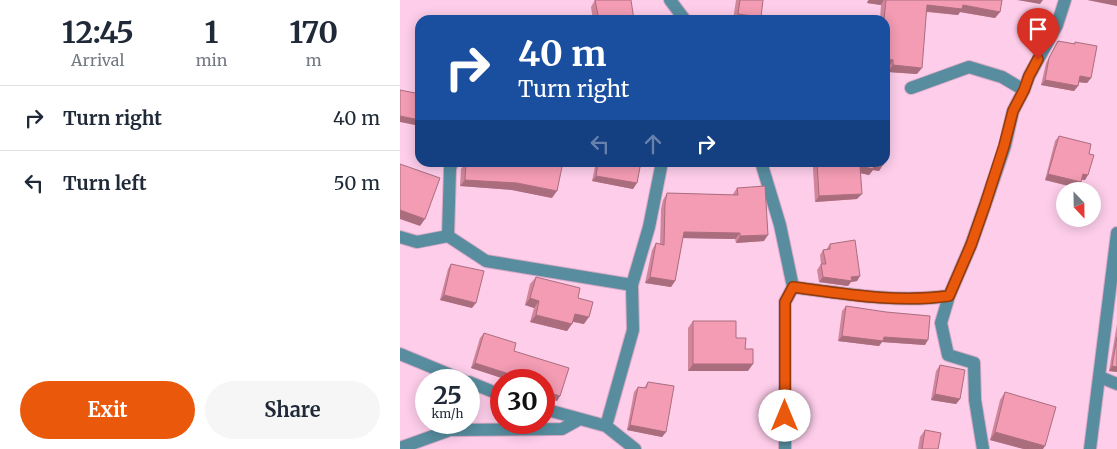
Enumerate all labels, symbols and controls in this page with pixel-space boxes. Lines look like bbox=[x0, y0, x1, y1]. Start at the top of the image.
pin bbox=[1017, 8, 1059, 59]
text: 12:45 bbox=[62, 13, 134, 51]
text: 1 bbox=[205, 13, 218, 51]
text: 170 bbox=[289, 13, 338, 51]
icon: arrive bbox=[1024, 15, 1052, 43]
text: 40 m bbox=[518, 32, 606, 76]
icon: right bbox=[435, 35, 500, 100]
text: Arrival bbox=[71, 50, 125, 70]
text: min bbox=[196, 50, 227, 70]
text: m bbox=[306, 50, 322, 70]
text: Turn right bbox=[518, 75, 629, 103]
icon: right bbox=[20, 104, 48, 132]
text: Turn right bbox=[63, 106, 162, 130]
text: 40 m bbox=[333, 106, 380, 130]
icon: left bbox=[586, 130, 614, 158]
icon: ahead bbox=[639, 130, 667, 158]
icon: right bbox=[692, 130, 720, 158]
icon: left bbox=[20, 169, 48, 197]
text: Turn left bbox=[63, 171, 147, 195]
text: 50 m bbox=[334, 171, 380, 195]
north arrow bbox=[1056, 182, 1101, 228]
map controls bbox=[1056, 182, 1101, 227]
speed limit sign: 30 bbox=[490, 369, 555, 434]
text: 25 bbox=[433, 379, 462, 411]
button: Exit bbox=[20, 381, 195, 439]
button: Share bbox=[205, 381, 380, 439]
position arrow bbox=[758, 389, 810, 441]
text: km/h bbox=[432, 406, 463, 421]

